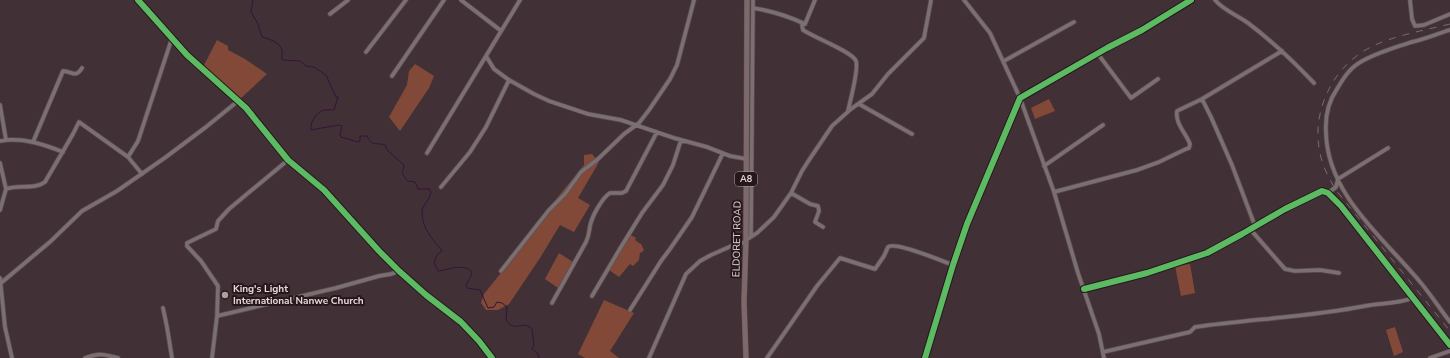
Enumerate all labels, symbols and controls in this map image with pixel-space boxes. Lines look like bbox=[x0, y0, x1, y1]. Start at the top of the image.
road number: A8 bbox=[735, 172, 757, 186]
street label: ELDORET ROAD bbox=[729, 201, 745, 277]
place label: King's Light International Nanwe Church bbox=[233, 282, 364, 308]
marker: King's Light International Nanwe Church bbox=[220, 290, 230, 300]

